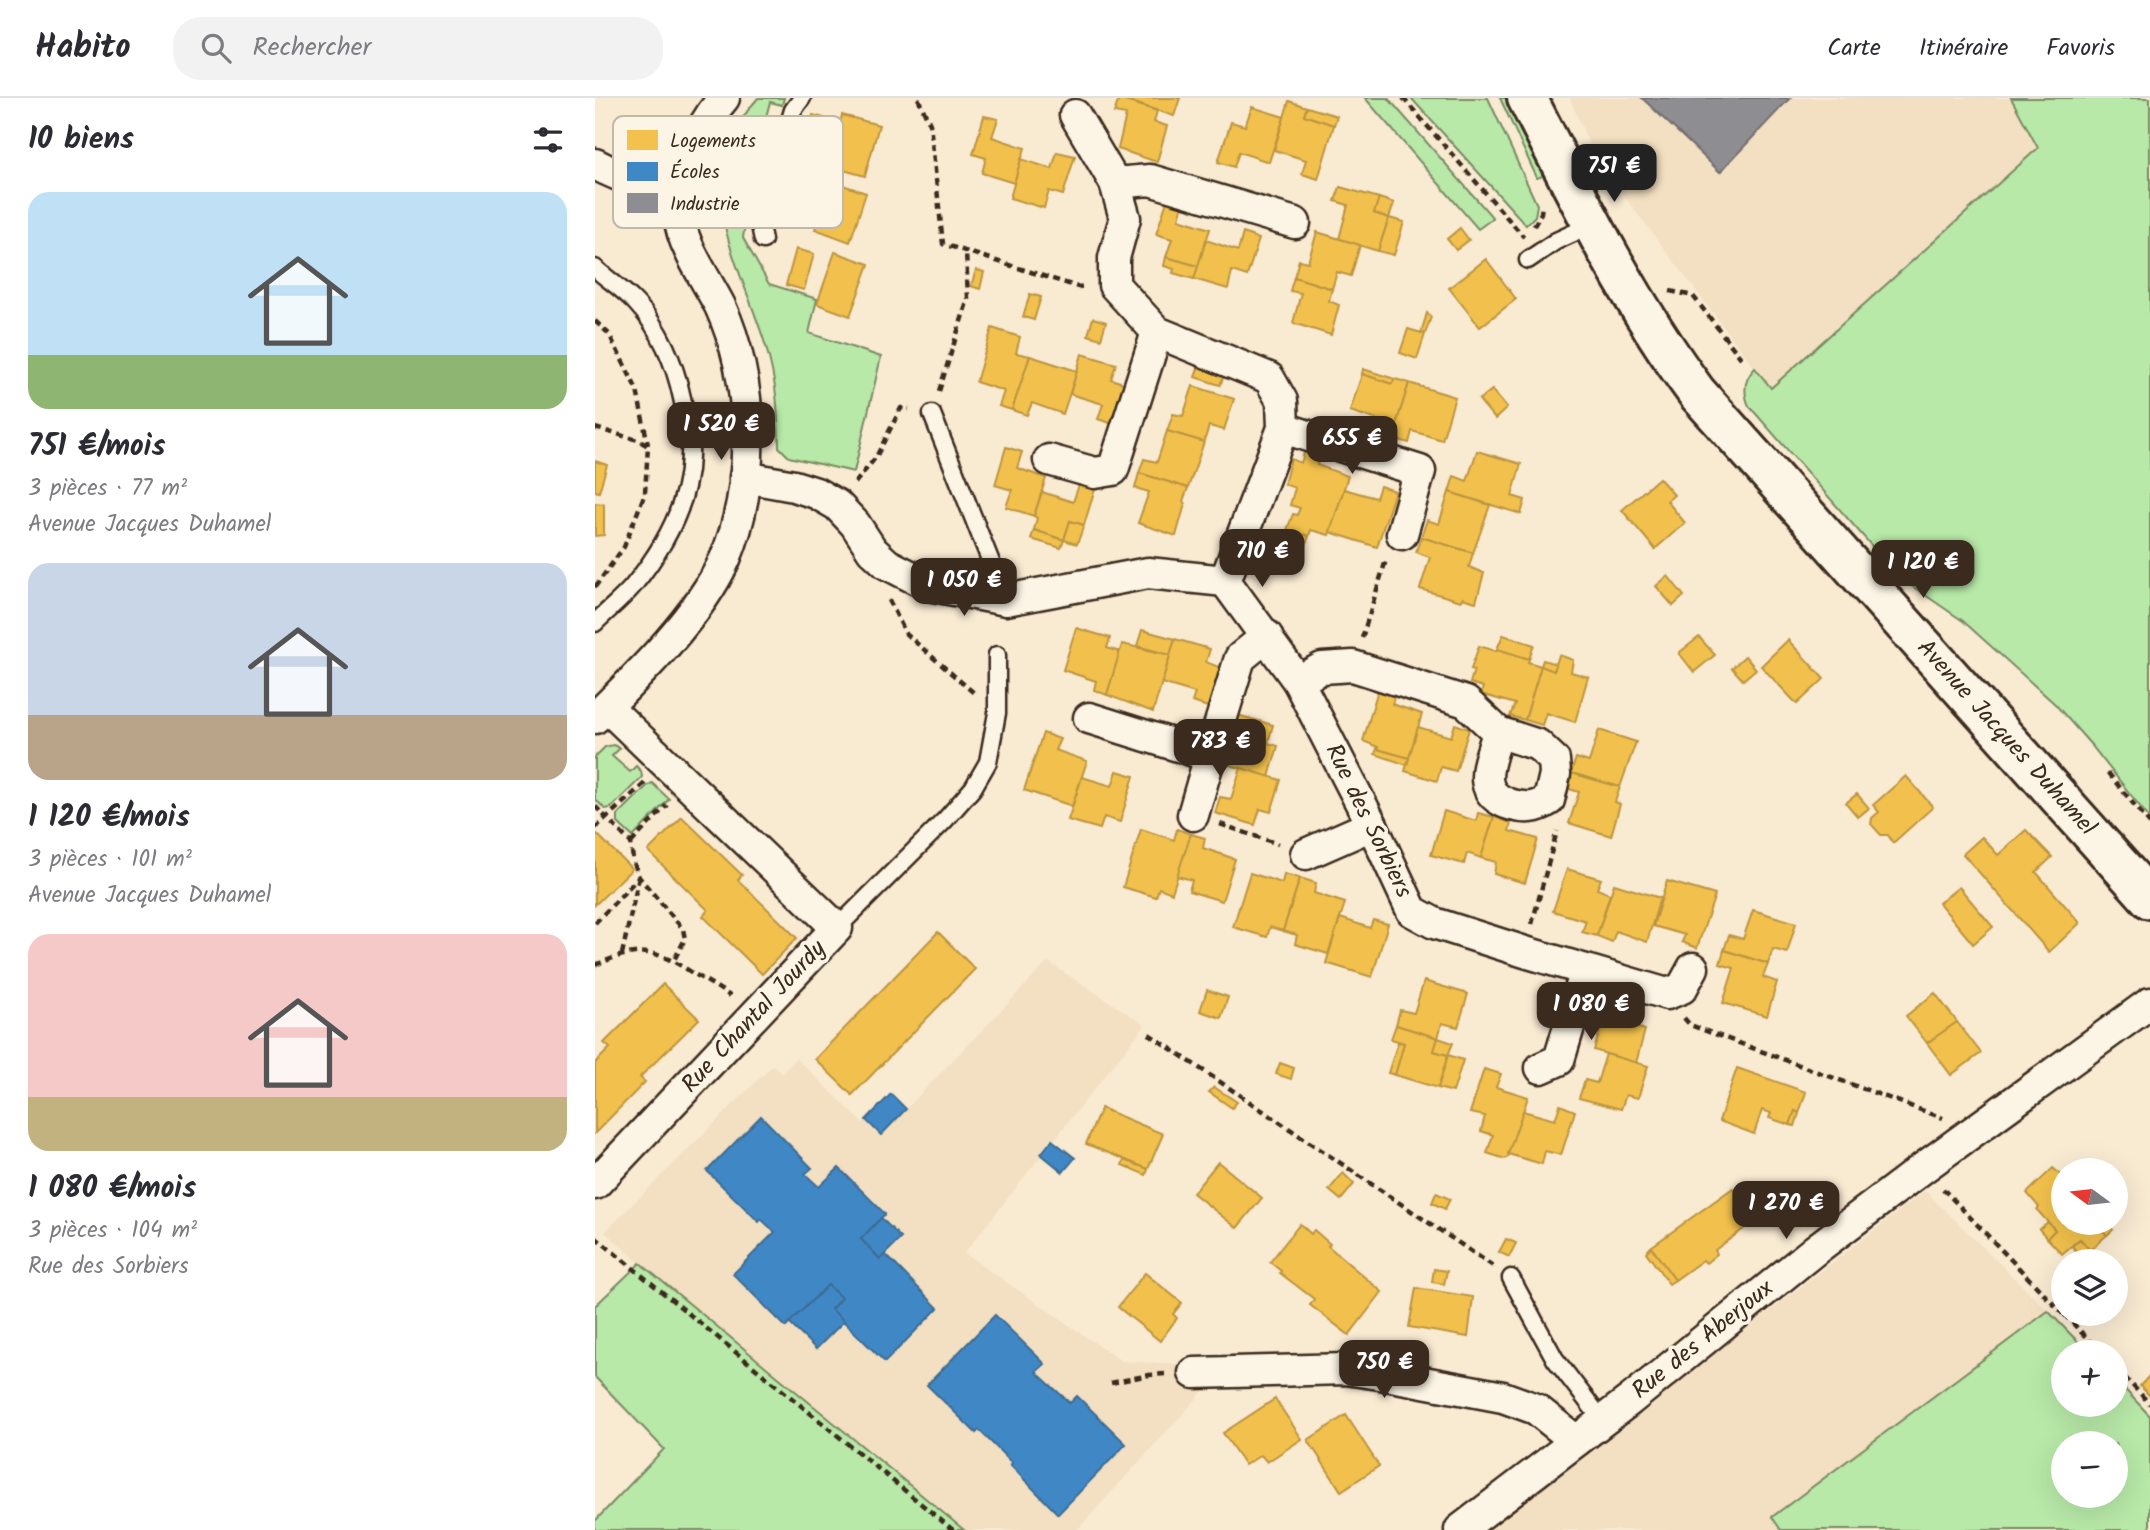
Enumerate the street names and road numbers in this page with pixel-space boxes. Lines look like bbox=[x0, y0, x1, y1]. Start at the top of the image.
street label: Avenue Jacques Duhamel bbox=[1907, 631, 2106, 845]
street label: Rue des Sorbiers bbox=[1314, 737, 1422, 905]
street label: Rue Chantal Jourdy bbox=[672, 931, 836, 1103]
street label: Rue des Aberjoux bbox=[1623, 1270, 1783, 1410]

